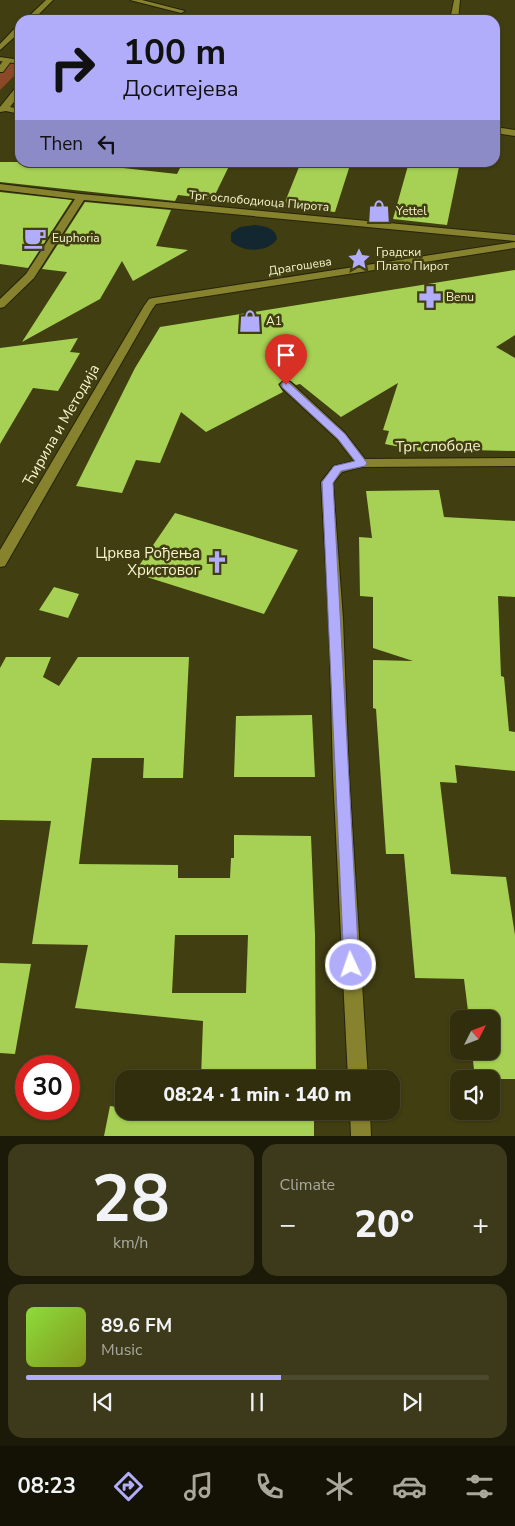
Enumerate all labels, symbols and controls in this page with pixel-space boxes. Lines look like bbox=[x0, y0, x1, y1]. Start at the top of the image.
text: 100 m bbox=[123, 29, 226, 76]
icon: right bbox=[40, 35, 105, 100]
text: Доситејева bbox=[123, 74, 239, 104]
icon: left bbox=[93, 130, 121, 158]
text: Then bbox=[40, 131, 83, 157]
street label: Трг ослободиоца Пирота bbox=[188, 187, 330, 215]
shop icon: Yettel bbox=[366, 198, 392, 224]
place label: Yettel bbox=[395, 203, 427, 219]
cafe icon: Euphoria bbox=[22, 225, 48, 251]
place label: Euphoria bbox=[52, 230, 100, 246]
place label: Градски Плато Пирот bbox=[376, 244, 450, 274]
place icon: Градски Плато Пирот bbox=[346, 246, 372, 272]
street label: Драгошева bbox=[267, 253, 333, 279]
pharmacy icon: Benu bbox=[417, 284, 443, 310]
place label: Benu bbox=[446, 289, 474, 305]
shop icon: A1 bbox=[237, 308, 263, 334]
place label: A1 bbox=[266, 313, 282, 329]
pin bbox=[265, 334, 307, 385]
icon: arrive bbox=[272, 341, 300, 369]
street label: Ћирила и Методија bbox=[18, 360, 104, 490]
street label: Трг слободе bbox=[395, 435, 481, 457]
place label: Црква Рођења Христовог bbox=[95, 543, 200, 580]
church icon: Црква Рођења Христовог bbox=[204, 549, 230, 575]
position arrow bbox=[324, 938, 376, 990]
north arrow bbox=[450, 1010, 500, 1060]
map controls bbox=[450, 1010, 500, 1120]
speed limit sign: 30 bbox=[15, 1055, 80, 1120]
button: sound bbox=[450, 1070, 500, 1120]
text: 08:24 · 1 min · 140 m bbox=[164, 1082, 351, 1108]
text: 28 bbox=[92, 1155, 170, 1244]
text: Climate bbox=[280, 1174, 335, 1196]
text: 20° bbox=[354, 1199, 414, 1250]
text: − bbox=[280, 1206, 296, 1244]
text: + bbox=[472, 1206, 489, 1244]
text: km/h bbox=[113, 1232, 148, 1254]
text: 89.6 FM bbox=[101, 1313, 172, 1339]
text: Music bbox=[101, 1339, 142, 1361]
icon: previous bbox=[89, 1388, 117, 1416]
icon: pause bbox=[243, 1388, 271, 1416]
icon: next bbox=[398, 1388, 426, 1416]
icon: directions bbox=[111, 1469, 146, 1504]
icon: music bbox=[181, 1469, 216, 1504]
icon: phone bbox=[252, 1469, 287, 1504]
icon: climate bbox=[322, 1469, 357, 1504]
icon: car bbox=[392, 1469, 427, 1504]
icon: filters bbox=[462, 1469, 497, 1504]
text: 08:23 bbox=[18, 1471, 76, 1501]

